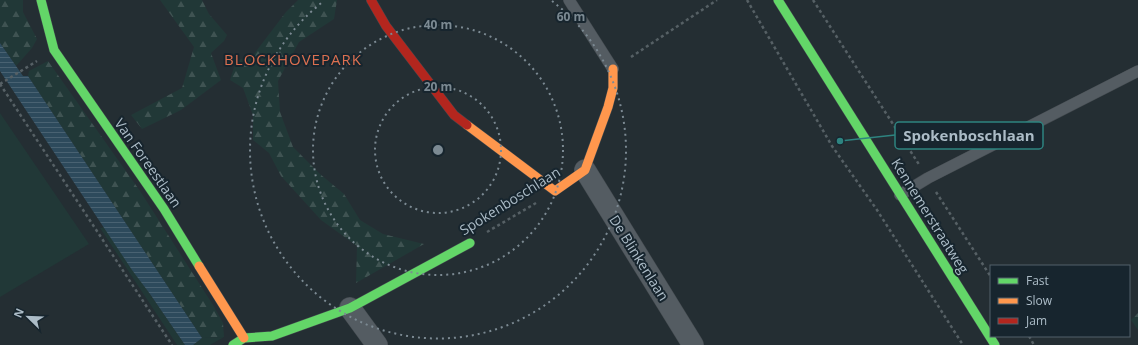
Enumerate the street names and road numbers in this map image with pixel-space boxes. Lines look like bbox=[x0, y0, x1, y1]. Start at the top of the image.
street label: Van Foreestlaan bbox=[111, 114, 186, 211]
street label: Kennemerstraatweg bbox=[887, 155, 974, 277]
street label: Spokenboschlaan bbox=[456, 162, 564, 239]
street label: De Blinkenlaan bbox=[605, 211, 673, 304]

